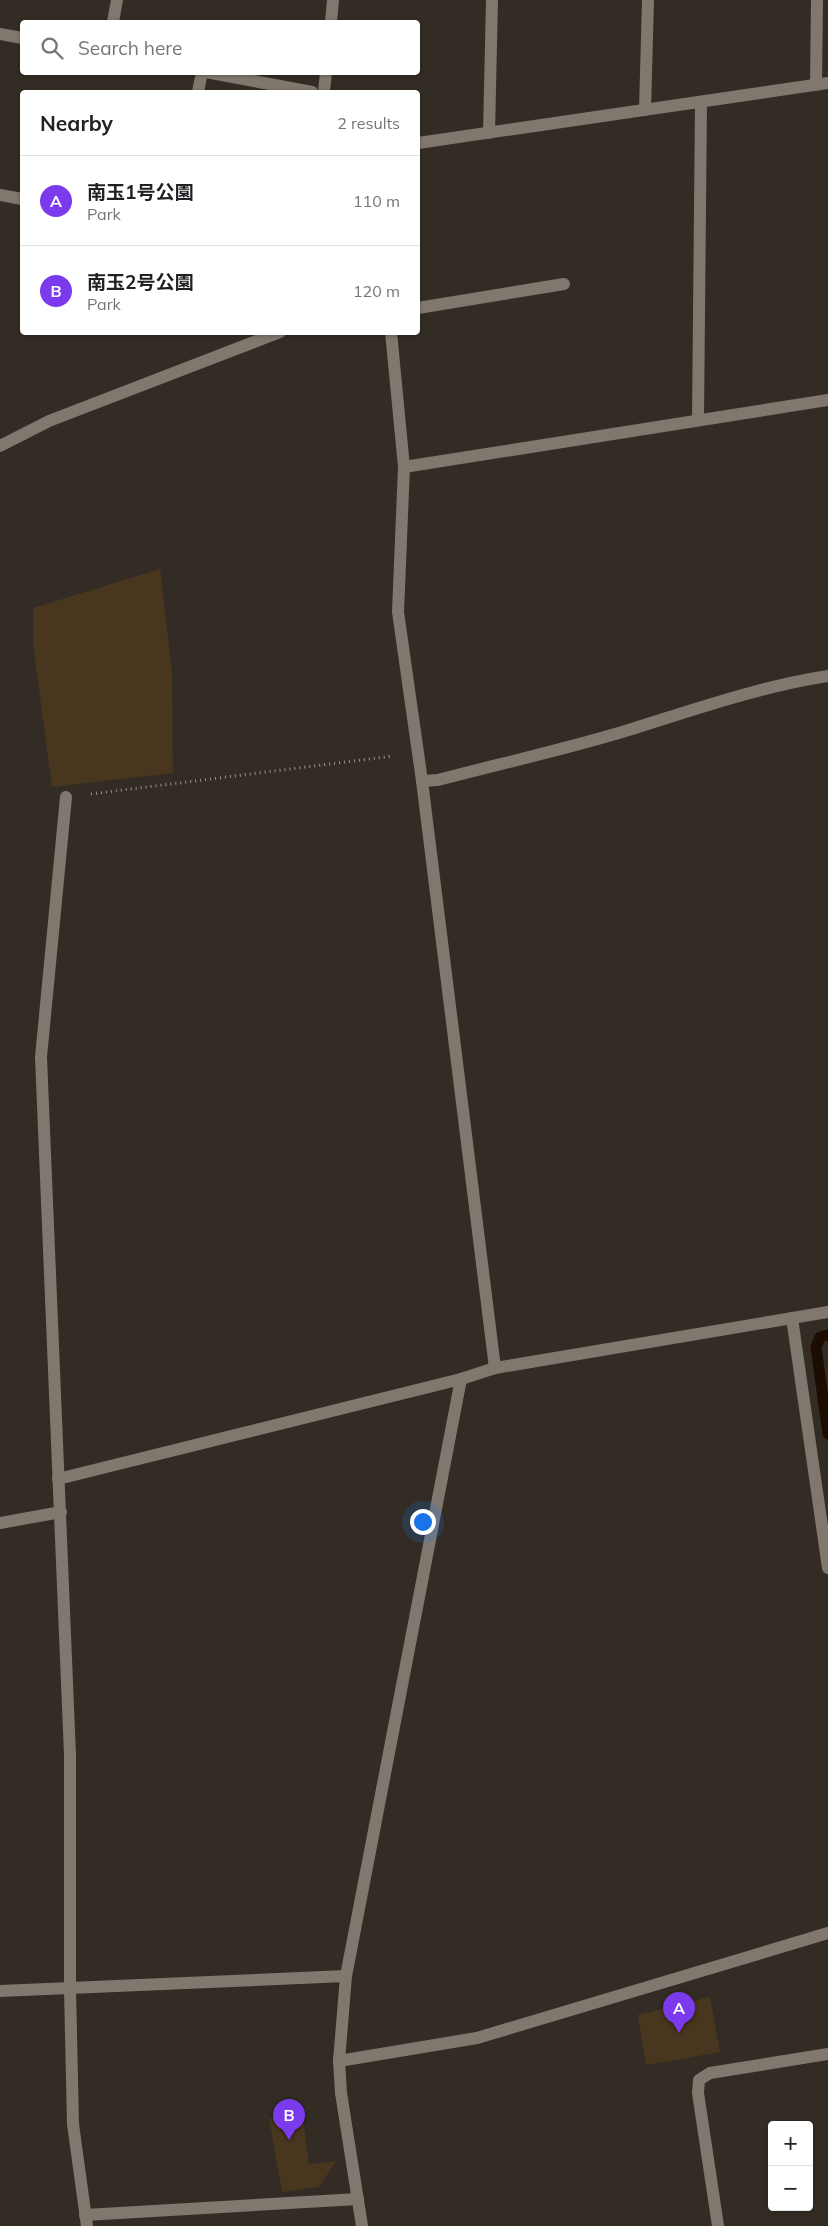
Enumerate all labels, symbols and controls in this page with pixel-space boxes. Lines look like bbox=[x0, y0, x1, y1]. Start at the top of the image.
search box bbox=[20, 20, 420, 75]
icon: search bbox=[38, 34, 66, 62]
text: Search here bbox=[78, 36, 182, 60]
text: Nearby bbox=[40, 110, 113, 136]
text: 2 results bbox=[337, 113, 400, 133]
text: 南玉1号公園 bbox=[87, 180, 193, 204]
text: A bbox=[50, 191, 62, 211]
text: 110 m bbox=[353, 191, 400, 211]
text: Park bbox=[87, 204, 121, 224]
text: 南玉2号公園 bbox=[87, 270, 193, 294]
text: B bbox=[50, 281, 62, 301]
text: 120 m bbox=[353, 281, 400, 301]
text: Park bbox=[87, 294, 121, 314]
your location bbox=[410, 1509, 436, 1535]
pin: A bbox=[663, 1992, 695, 2033]
pin: B bbox=[273, 2099, 305, 2140]
map controls bbox=[768, 2121, 813, 2211]
button: + bbox=[768, 2121, 813, 2166]
button: − bbox=[768, 2166, 813, 2211]

